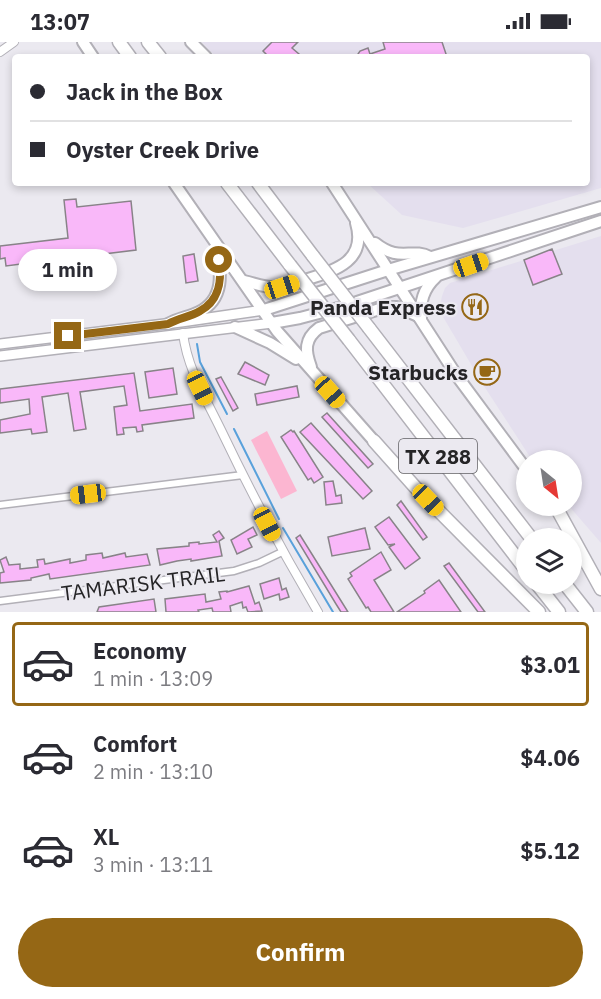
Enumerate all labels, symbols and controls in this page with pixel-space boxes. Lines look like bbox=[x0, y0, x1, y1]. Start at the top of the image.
text: 13:07 bbox=[30, 7, 90, 36]
text: Jack in the Box bbox=[66, 77, 223, 106]
text: Oyster Creek Drive bbox=[66, 135, 259, 164]
route start bbox=[205, 246, 232, 273]
callout: 1 min bbox=[19, 249, 118, 291]
car bbox=[451, 251, 491, 279]
text: 1 min bbox=[41, 256, 94, 283]
car bbox=[262, 273, 302, 301]
restaurant icon: Panda Express bbox=[460, 292, 490, 322]
place label: Panda Express bbox=[310, 293, 456, 321]
route end bbox=[54, 322, 81, 349]
cafe icon: Starbucks bbox=[472, 357, 502, 387]
place label: Starbucks bbox=[368, 358, 468, 386]
car bbox=[184, 368, 216, 408]
car bbox=[311, 373, 349, 411]
road number: TX 288 bbox=[399, 439, 477, 473]
north arrow bbox=[516, 450, 582, 516]
map controls bbox=[516, 450, 582, 594]
car bbox=[409, 481, 447, 519]
car bbox=[69, 483, 107, 505]
car bbox=[251, 504, 283, 544]
button: layers bbox=[516, 528, 582, 594]
street label: TAMARISK TRAIL bbox=[60, 559, 226, 607]
text: Economy bbox=[93, 636, 187, 665]
icon: car bbox=[21, 637, 75, 691]
text: $3.01 bbox=[520, 650, 580, 679]
text: 1 min · 13:09 bbox=[93, 665, 213, 692]
text: Comfort bbox=[93, 729, 177, 758]
icon: car bbox=[21, 730, 75, 784]
text: $4.06 bbox=[520, 743, 580, 772]
text: 2 min · 13:10 bbox=[93, 758, 213, 785]
text: XL bbox=[93, 822, 119, 851]
icon: car bbox=[21, 823, 75, 877]
text: $5.12 bbox=[520, 836, 580, 865]
text: 3 min · 13:11 bbox=[93, 851, 213, 878]
button: Confirm bbox=[18, 918, 583, 987]

